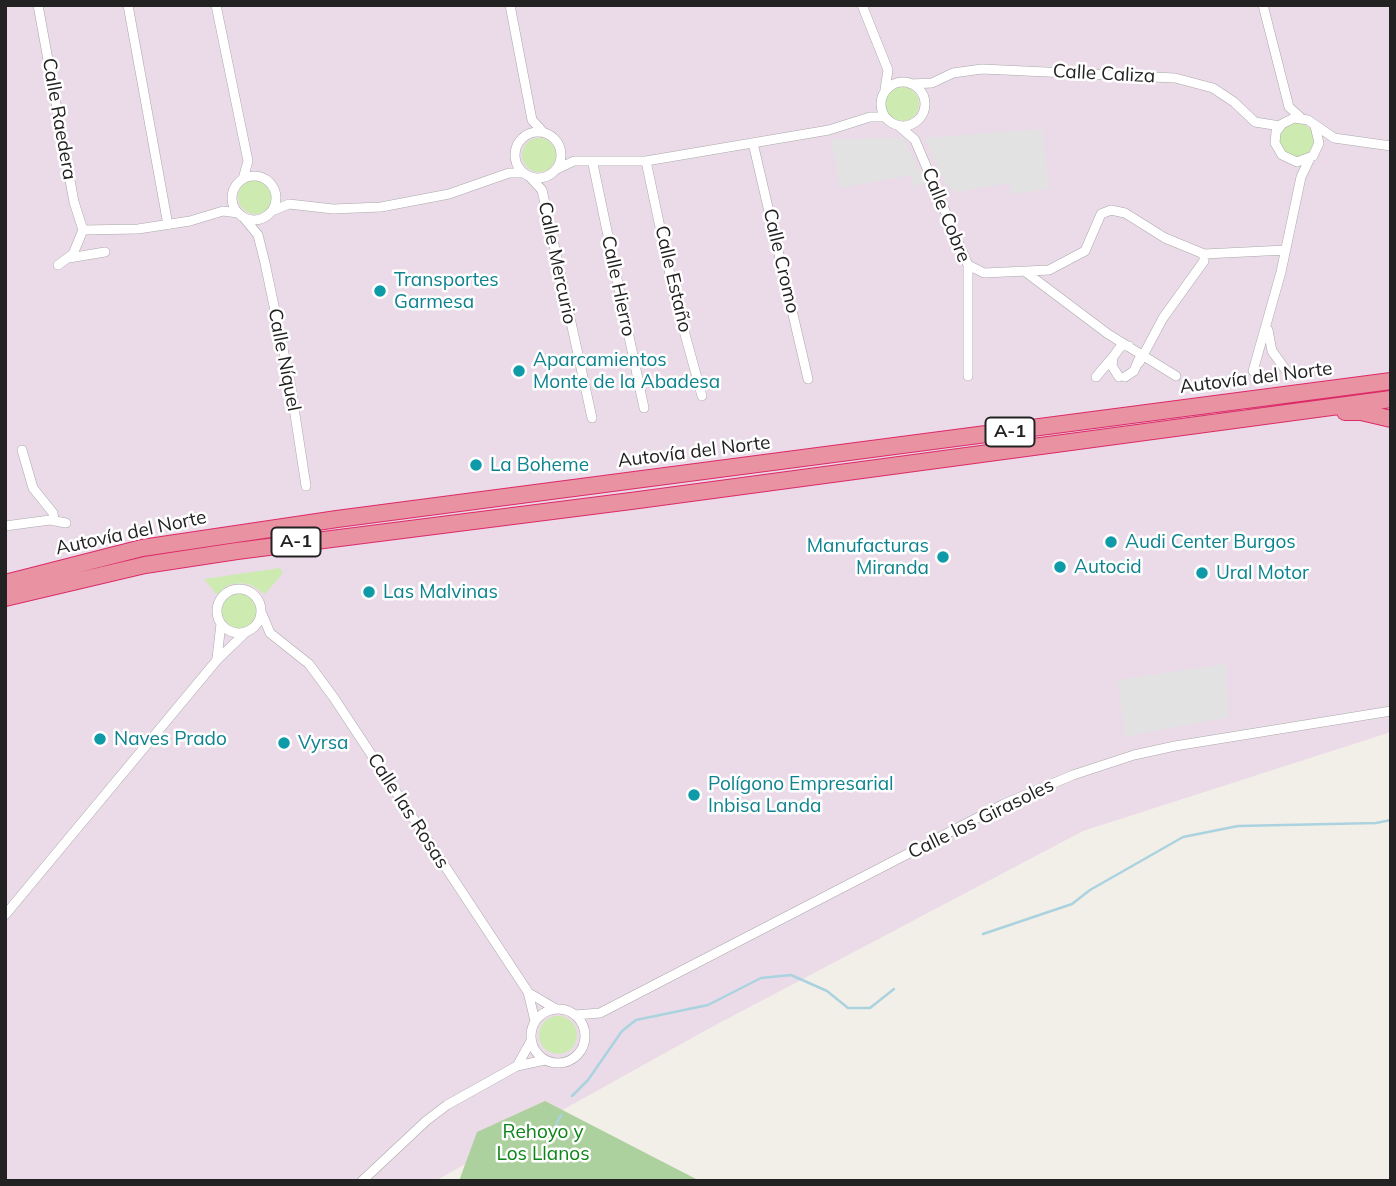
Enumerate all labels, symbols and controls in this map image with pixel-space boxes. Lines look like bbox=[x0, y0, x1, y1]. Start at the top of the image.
street label: Calle Raedera bbox=[37, 56, 81, 182]
street label: Calle Caliza bbox=[1052, 60, 1156, 88]
street label: Calle Cobre bbox=[917, 164, 975, 266]
street label: Calle Mercurio bbox=[533, 200, 581, 326]
street label: Calle Cromo bbox=[758, 207, 804, 315]
street label: Calle Estaño bbox=[650, 223, 696, 335]
street label: Calle Hierro bbox=[596, 234, 640, 338]
place label: Transportes Garmesa bbox=[394, 269, 499, 313]
marker: Transportes Garmesa bbox=[372, 283, 388, 299]
street label: Calle Níquel bbox=[263, 307, 305, 413]
place label: Aparcamientos Monte de la Abadesa bbox=[533, 349, 720, 393]
street label: Autovía del Norte bbox=[1178, 357, 1334, 399]
marker: Aparcamientos Monte de la Abadesa bbox=[511, 363, 527, 379]
road number: A-1 bbox=[986, 418, 1034, 446]
street label: Autovía del Norte bbox=[616, 431, 772, 473]
place label: La Boheme bbox=[490, 454, 589, 476]
marker: La Boheme bbox=[468, 457, 484, 473]
street label: Autovía del Norte bbox=[53, 506, 209, 560]
road number: A-1 bbox=[272, 528, 320, 556]
place label: Audi Center Burgos bbox=[1125, 531, 1296, 553]
marker: Audi Center Burgos bbox=[1103, 534, 1119, 550]
place label: Manufacturas Miranda bbox=[807, 535, 929, 579]
marker: Manufacturas Miranda bbox=[935, 549, 951, 565]
place label: Autocid bbox=[1074, 556, 1142, 578]
marker: Autocid bbox=[1052, 559, 1068, 575]
place label: Ural Motor bbox=[1216, 562, 1309, 584]
marker: Ural Motor bbox=[1194, 565, 1210, 581]
place label: Las Malvinas bbox=[383, 581, 498, 603]
marker: Las Malvinas bbox=[361, 584, 377, 600]
place label: Naves Prado bbox=[114, 728, 227, 750]
marker: Naves Prado bbox=[92, 731, 108, 747]
place label: Vyrsa bbox=[298, 732, 348, 754]
marker: Vyrsa bbox=[276, 735, 292, 751]
street label: Calle las Rosas bbox=[362, 749, 454, 873]
place label: Polígono Empresarial Inbisa Landa bbox=[708, 773, 894, 817]
street label: Calle los Girasoles bbox=[904, 774, 1058, 864]
marker: Polígono Empresarial Inbisa Landa bbox=[686, 787, 702, 803]
park label: Rehoyo y Los Llanos bbox=[496, 1121, 590, 1165]

